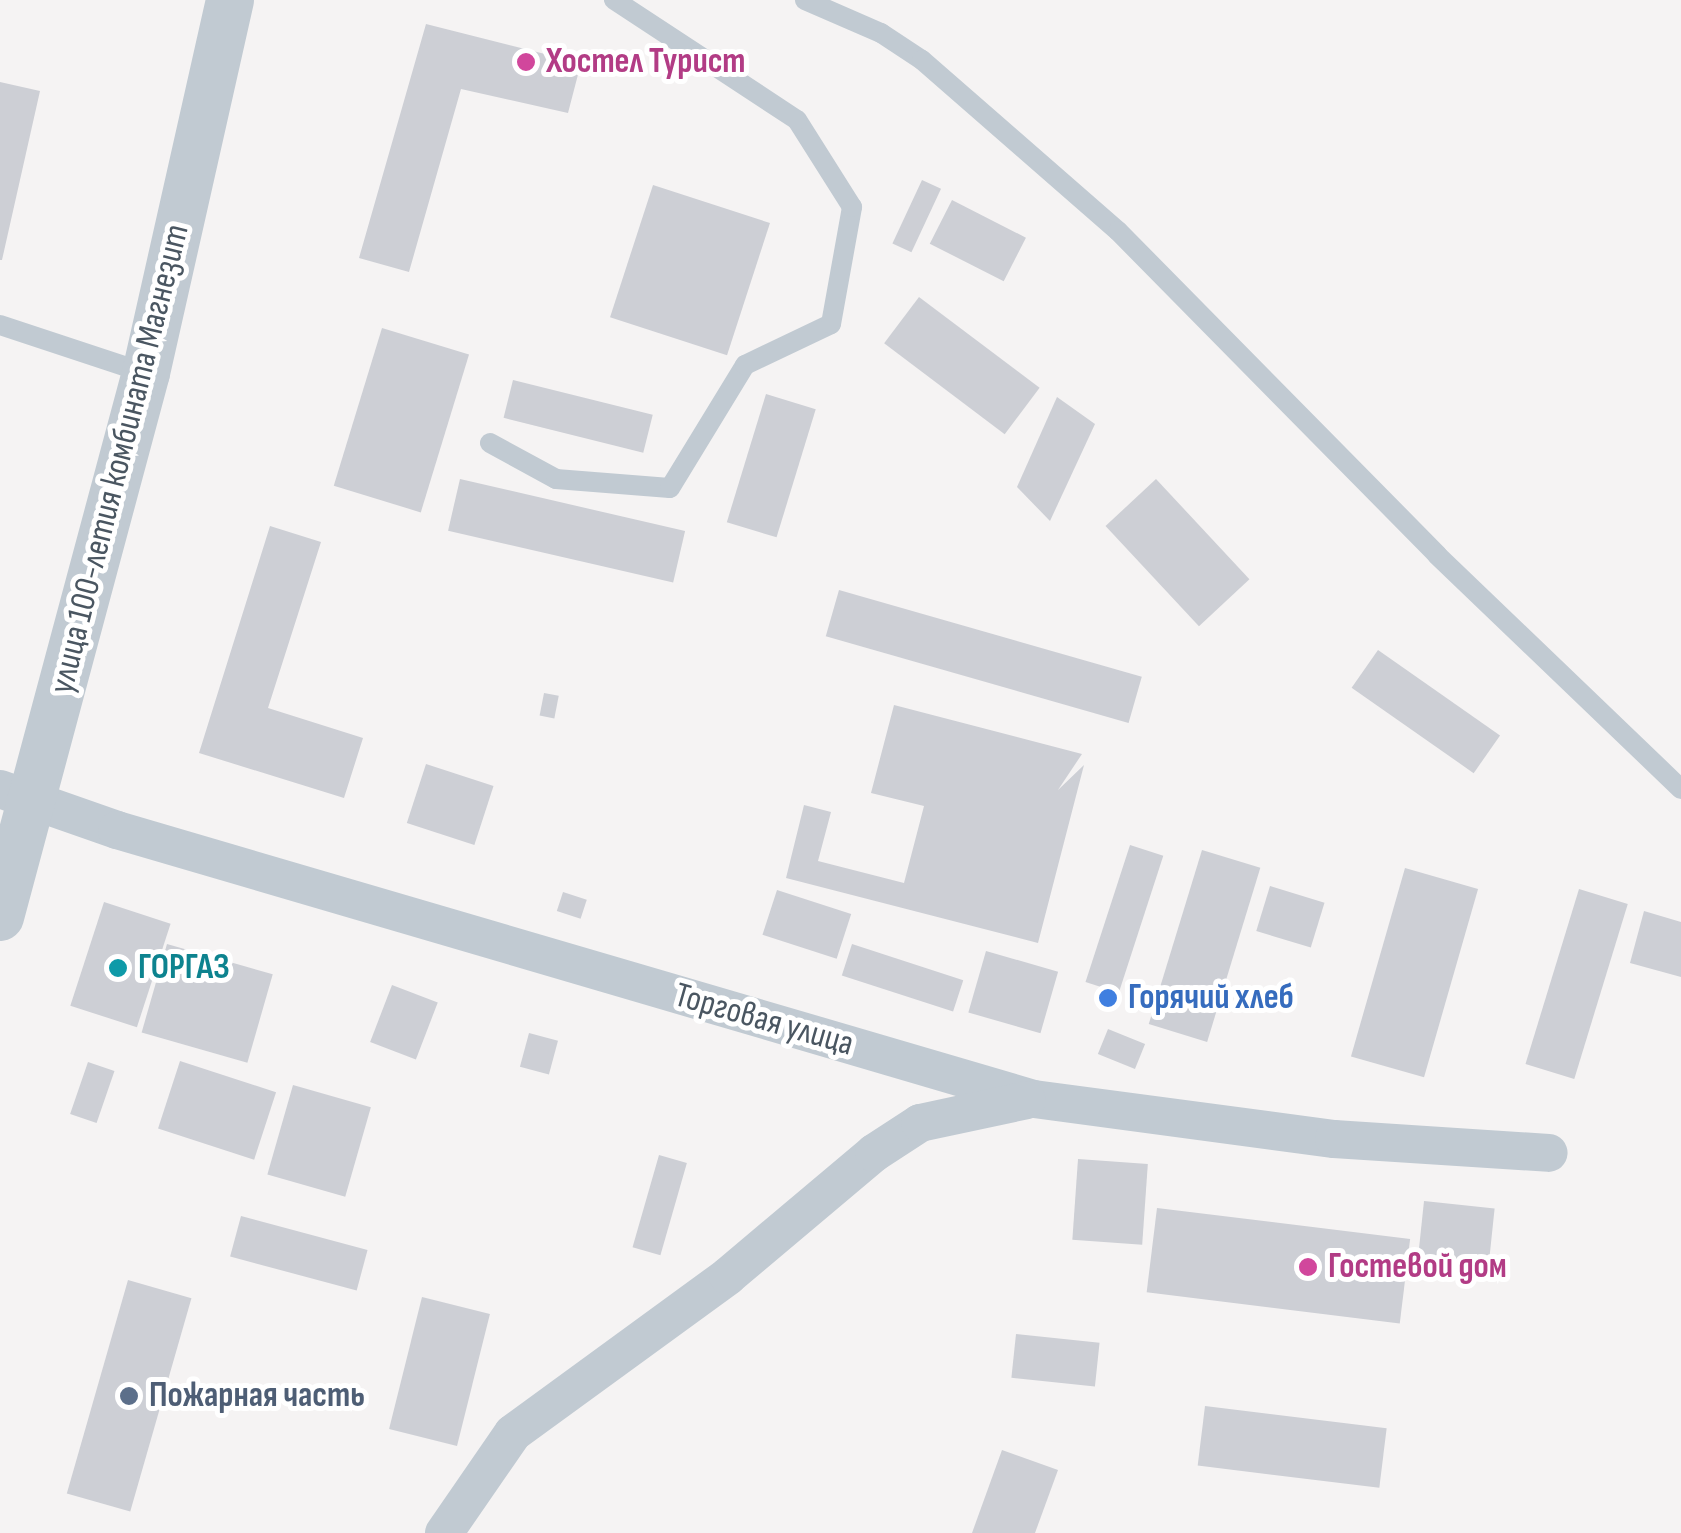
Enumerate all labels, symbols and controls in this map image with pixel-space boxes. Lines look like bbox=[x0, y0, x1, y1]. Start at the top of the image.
place label: Хостел Турист bbox=[546, 41, 746, 83]
marker: Хостел Турист bbox=[515, 51, 537, 73]
street label: улица 100-летия комбината Магнезит bbox=[41, 220, 199, 698]
place label: ГОРГАЗ bbox=[138, 947, 230, 989]
marker: ГОРГАЗ bbox=[107, 957, 129, 979]
street label: Торговая улица bbox=[670, 974, 858, 1066]
place label: Горячий хлеб bbox=[1128, 977, 1294, 1019]
marker: Горячий хлеб bbox=[1097, 987, 1119, 1009]
place label: Гостевой дом bbox=[1328, 1246, 1507, 1288]
marker: Гостевой дом bbox=[1297, 1256, 1319, 1278]
place label: Пожарная часть bbox=[149, 1375, 365, 1417]
marker: Пожарная часть bbox=[118, 1385, 140, 1407]

